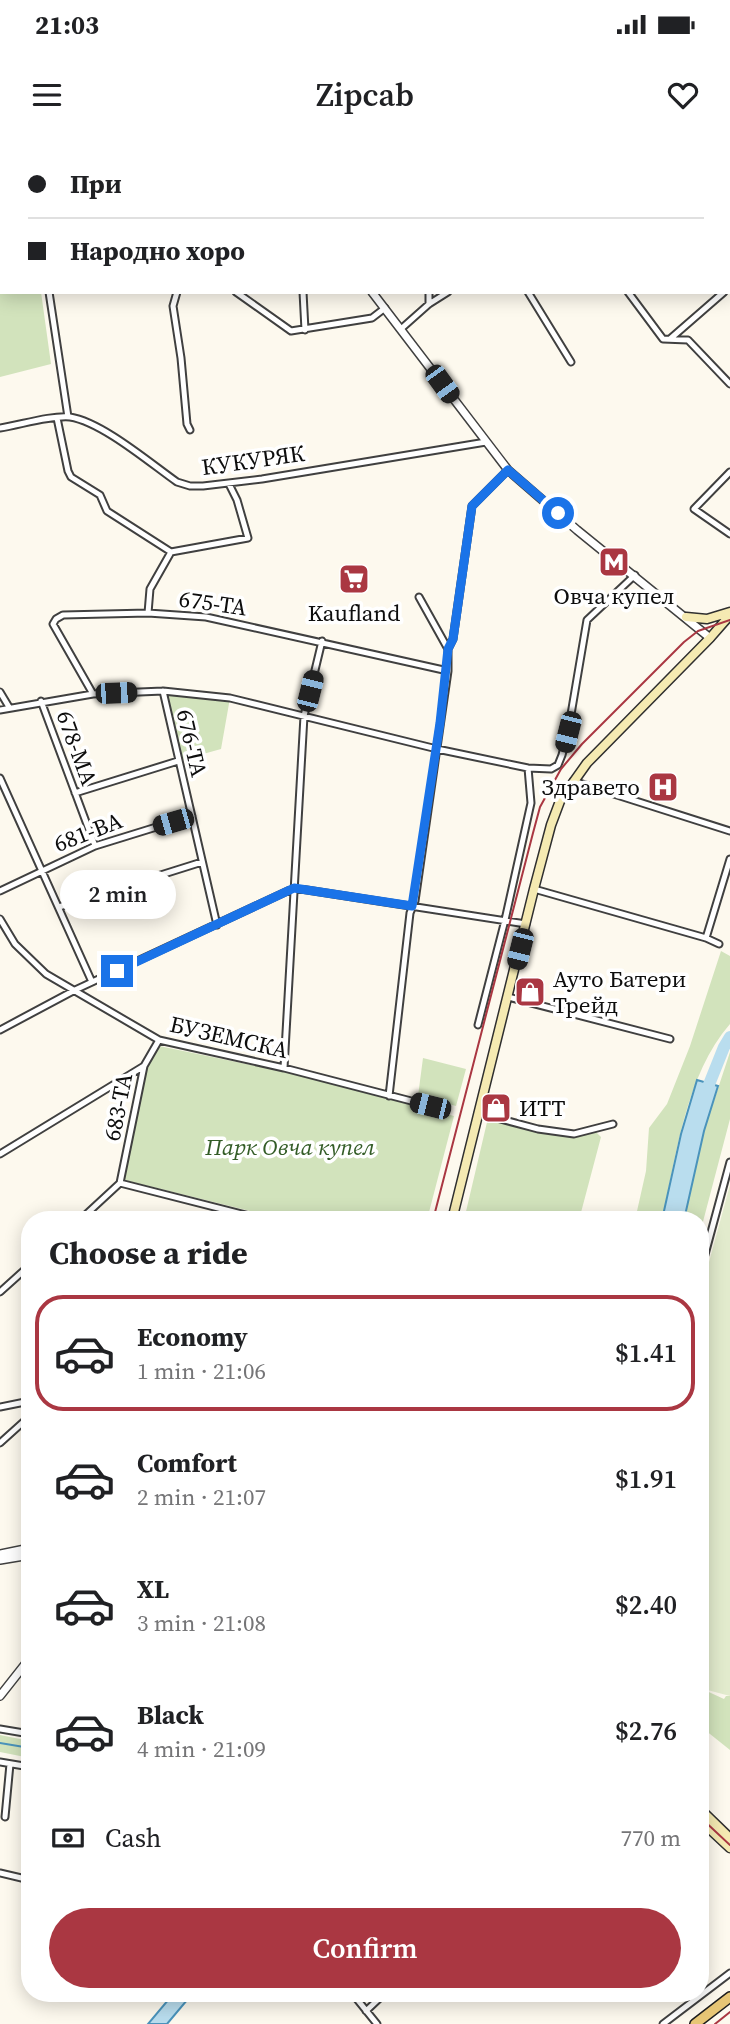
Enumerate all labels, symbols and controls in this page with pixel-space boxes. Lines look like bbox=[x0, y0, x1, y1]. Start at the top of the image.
text: 21:03 bbox=[35, 7, 99, 43]
text: Zipcab bbox=[316, 73, 414, 117]
icon: menu bbox=[28, 76, 66, 114]
icon: heart bbox=[664, 76, 702, 114]
text: При bbox=[70, 166, 122, 202]
text: Народно хоро bbox=[70, 233, 245, 269]
car bbox=[422, 361, 463, 407]
street label: КУКУРЯК bbox=[199, 437, 307, 483]
route start bbox=[542, 497, 574, 529]
metro station icon: Овча купел bbox=[597, 545, 631, 579]
supermarket icon: Kaufland bbox=[337, 562, 371, 596]
place label: Овча купел bbox=[553, 580, 675, 612]
street label: 675-ТА bbox=[177, 582, 250, 624]
place label: Kaufland bbox=[308, 597, 400, 629]
car bbox=[295, 668, 326, 714]
car bbox=[95, 682, 138, 704]
street label: 678-МА bbox=[49, 706, 106, 791]
street label: 676-ТА bbox=[169, 706, 215, 781]
car bbox=[553, 709, 584, 755]
hospital icon: Здравето bbox=[646, 770, 680, 804]
place label: Здравето bbox=[542, 771, 640, 803]
street label: 681-ВА bbox=[49, 804, 127, 860]
car bbox=[150, 806, 197, 838]
callout: 2 min bbox=[59, 870, 175, 918]
text: 2 min bbox=[88, 878, 148, 910]
car bbox=[505, 926, 536, 972]
route end bbox=[101, 955, 133, 987]
place label: Ауто Батери Трейд bbox=[553, 963, 686, 1021]
shop icon: Ауто Батери Трейд bbox=[513, 975, 547, 1009]
street label: БУЗЕМСКА bbox=[167, 1008, 292, 1066]
street label: 683-ТА bbox=[96, 1070, 140, 1144]
car bbox=[408, 1091, 453, 1121]
shop icon: ИТТ bbox=[479, 1091, 513, 1125]
place label: ИТТ bbox=[519, 1092, 565, 1124]
park label: Парк Овча купел bbox=[204, 1131, 375, 1163]
text: Choose a ride bbox=[49, 1231, 248, 1275]
text: Economy bbox=[137, 1319, 248, 1355]
icon: car bbox=[53, 1322, 116, 1385]
text: $1.41 bbox=[615, 1335, 677, 1371]
text: 1 min · 21:06 bbox=[137, 1355, 266, 1387]
text: Comfort bbox=[137, 1445, 237, 1481]
icon: car bbox=[53, 1448, 116, 1511]
text: $1.91 bbox=[615, 1461, 677, 1497]
text: 2 min · 21:07 bbox=[137, 1481, 266, 1513]
text: XL bbox=[137, 1571, 169, 1607]
icon: car bbox=[53, 1574, 116, 1637]
text: $2.40 bbox=[615, 1587, 677, 1623]
text: 3 min · 21:08 bbox=[137, 1607, 266, 1639]
text: Black bbox=[137, 1697, 204, 1733]
icon: car bbox=[53, 1700, 116, 1763]
text: $2.76 bbox=[615, 1713, 677, 1749]
text: 4 min · 21:09 bbox=[137, 1733, 266, 1765]
icon: cash bbox=[49, 1819, 87, 1857]
text: Cash bbox=[105, 1820, 161, 1856]
text: 770 m bbox=[620, 1822, 681, 1854]
button: Confirm bbox=[49, 1908, 681, 1988]

